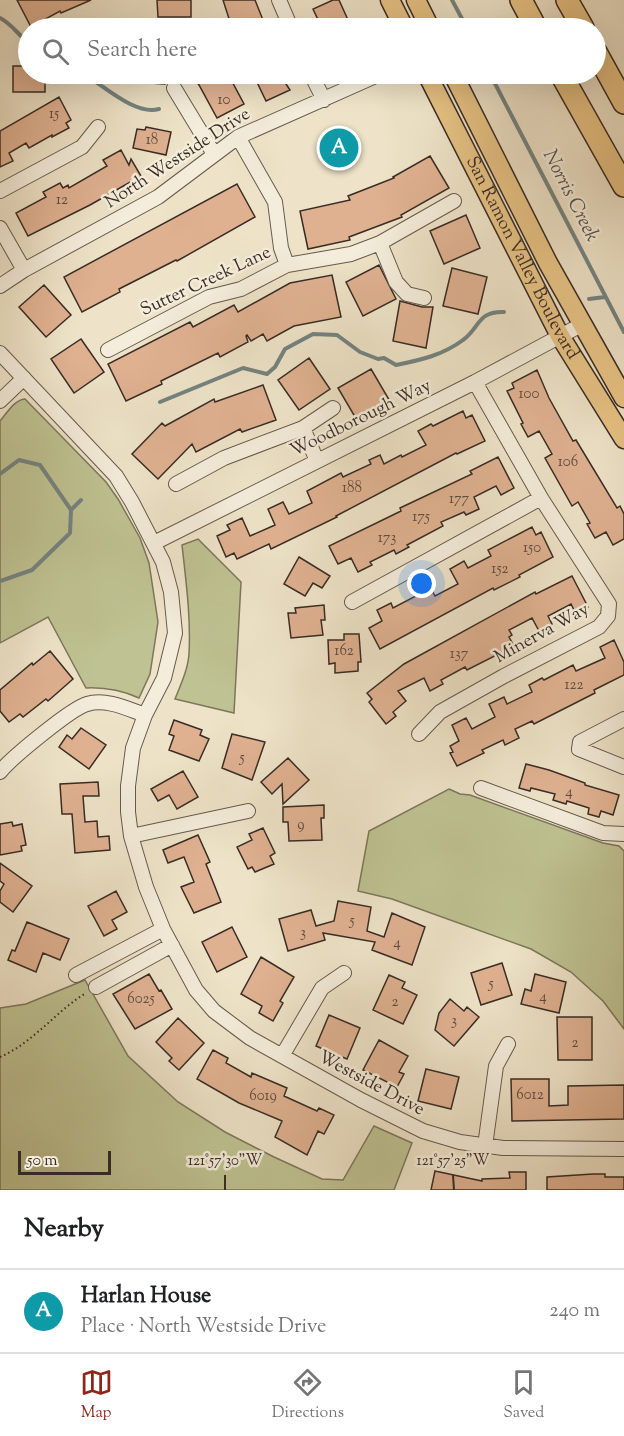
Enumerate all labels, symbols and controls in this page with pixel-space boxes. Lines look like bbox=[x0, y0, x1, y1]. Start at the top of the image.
search box bbox=[18, 18, 606, 84]
icon: search bbox=[39, 35, 72, 68]
text: Search here bbox=[87, 35, 197, 67]
house number: 10 bbox=[218, 90, 231, 111]
street label: North Westside Drive bbox=[100, 102, 256, 216]
house number: 15 bbox=[49, 104, 59, 125]
pin: A bbox=[320, 126, 358, 170]
house number: 18 bbox=[146, 130, 158, 151]
water label: Norris Creek bbox=[534, 145, 606, 247]
street label: San Ramon Valley Boulevard bbox=[458, 152, 585, 365]
house number: 12 bbox=[56, 190, 68, 211]
street label: Sutter Creek Lane bbox=[136, 240, 276, 324]
street label: Woodborough Way bbox=[286, 374, 436, 464]
house number: 100 bbox=[519, 384, 539, 405]
house number: 106 bbox=[558, 452, 578, 473]
house number: 188 bbox=[342, 478, 362, 499]
house number: 177 bbox=[449, 489, 470, 510]
house number: 175 bbox=[412, 507, 430, 528]
house number: 173 bbox=[378, 528, 396, 549]
house number: 150 bbox=[523, 538, 541, 559]
house number: 152 bbox=[491, 559, 509, 580]
your location bbox=[407, 569, 436, 598]
street label: Minerva Way bbox=[490, 597, 594, 671]
house number: 162 bbox=[334, 641, 354, 662]
house number: 137 bbox=[450, 644, 469, 665]
house number: 122 bbox=[564, 675, 584, 696]
house number: 5 bbox=[238, 748, 245, 769]
house number: 4 bbox=[565, 782, 573, 803]
house number: 9 bbox=[297, 815, 305, 836]
house number: 5 bbox=[348, 911, 355, 932]
house number: 3 bbox=[300, 923, 306, 944]
house number: 4 bbox=[393, 933, 401, 954]
house number: 5 bbox=[487, 974, 494, 995]
house number: 4 bbox=[539, 987, 547, 1008]
house number: 6025 bbox=[127, 989, 155, 1010]
house number: 2 bbox=[391, 992, 399, 1013]
house number: 3 bbox=[451, 1011, 457, 1032]
house number: 2 bbox=[571, 1033, 579, 1054]
street label: Westside Drive bbox=[313, 1045, 429, 1123]
house number: 6012 bbox=[516, 1085, 544, 1106]
house number: 6019 bbox=[249, 1086, 277, 1107]
scale bar bbox=[18, 1148, 111, 1176]
text: 50 m bbox=[27, 1150, 58, 1173]
text: 121°57'30"W bbox=[188, 1151, 262, 1172]
text: 121°57'25"W bbox=[417, 1151, 490, 1172]
text: Nearby bbox=[24, 1211, 104, 1248]
text: Harlan House bbox=[81, 1281, 211, 1313]
text: A bbox=[35, 1297, 52, 1326]
text: 240 m bbox=[549, 1297, 600, 1326]
text: Place · North Westside Drive bbox=[81, 1313, 326, 1342]
tab: Map bbox=[80, 1366, 113, 1425]
tab: Directions bbox=[272, 1366, 344, 1425]
tab: Saved bbox=[503, 1366, 544, 1425]

